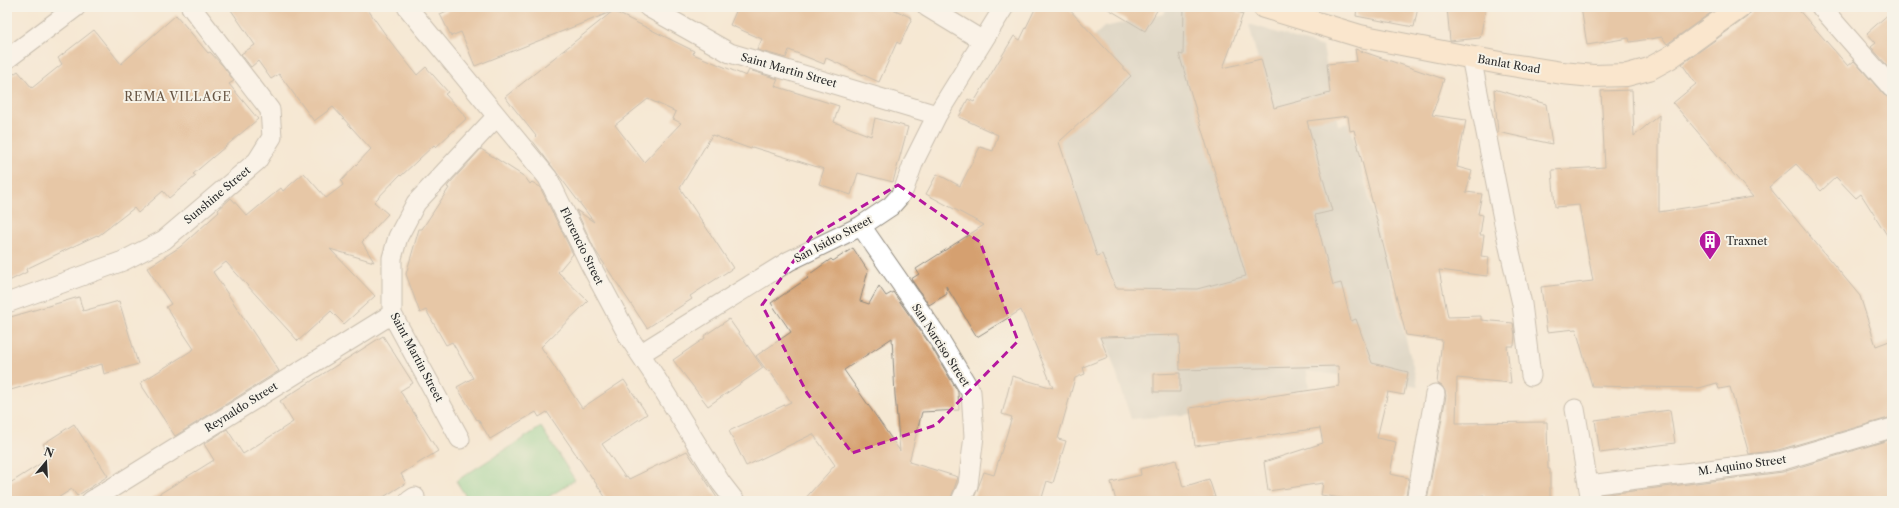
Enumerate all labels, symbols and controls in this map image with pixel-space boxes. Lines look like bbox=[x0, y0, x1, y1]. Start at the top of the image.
street label: Saint Martin Street bbox=[739, 50, 839, 90]
street label: Banlat Road bbox=[1477, 52, 1542, 76]
district label: REMA VILLAGE bbox=[124, 89, 232, 104]
street label: Sunshine Street bbox=[181, 163, 253, 227]
street label: Florencio Street bbox=[557, 205, 607, 287]
street label: San Isidro Street bbox=[792, 212, 875, 265]
building icon: Traxnet bbox=[1697, 228, 1723, 261]
place label: Traxnet bbox=[1726, 234, 1767, 248]
street label: San Narciso Street bbox=[909, 301, 973, 389]
street label: Saint Martin Street bbox=[388, 310, 446, 404]
street label: Reynaldo Street bbox=[202, 379, 280, 435]
north arrow bbox=[26, 442, 66, 482]
text: N bbox=[42, 444, 56, 461]
street label: M. Aquino Street bbox=[1697, 452, 1787, 478]

